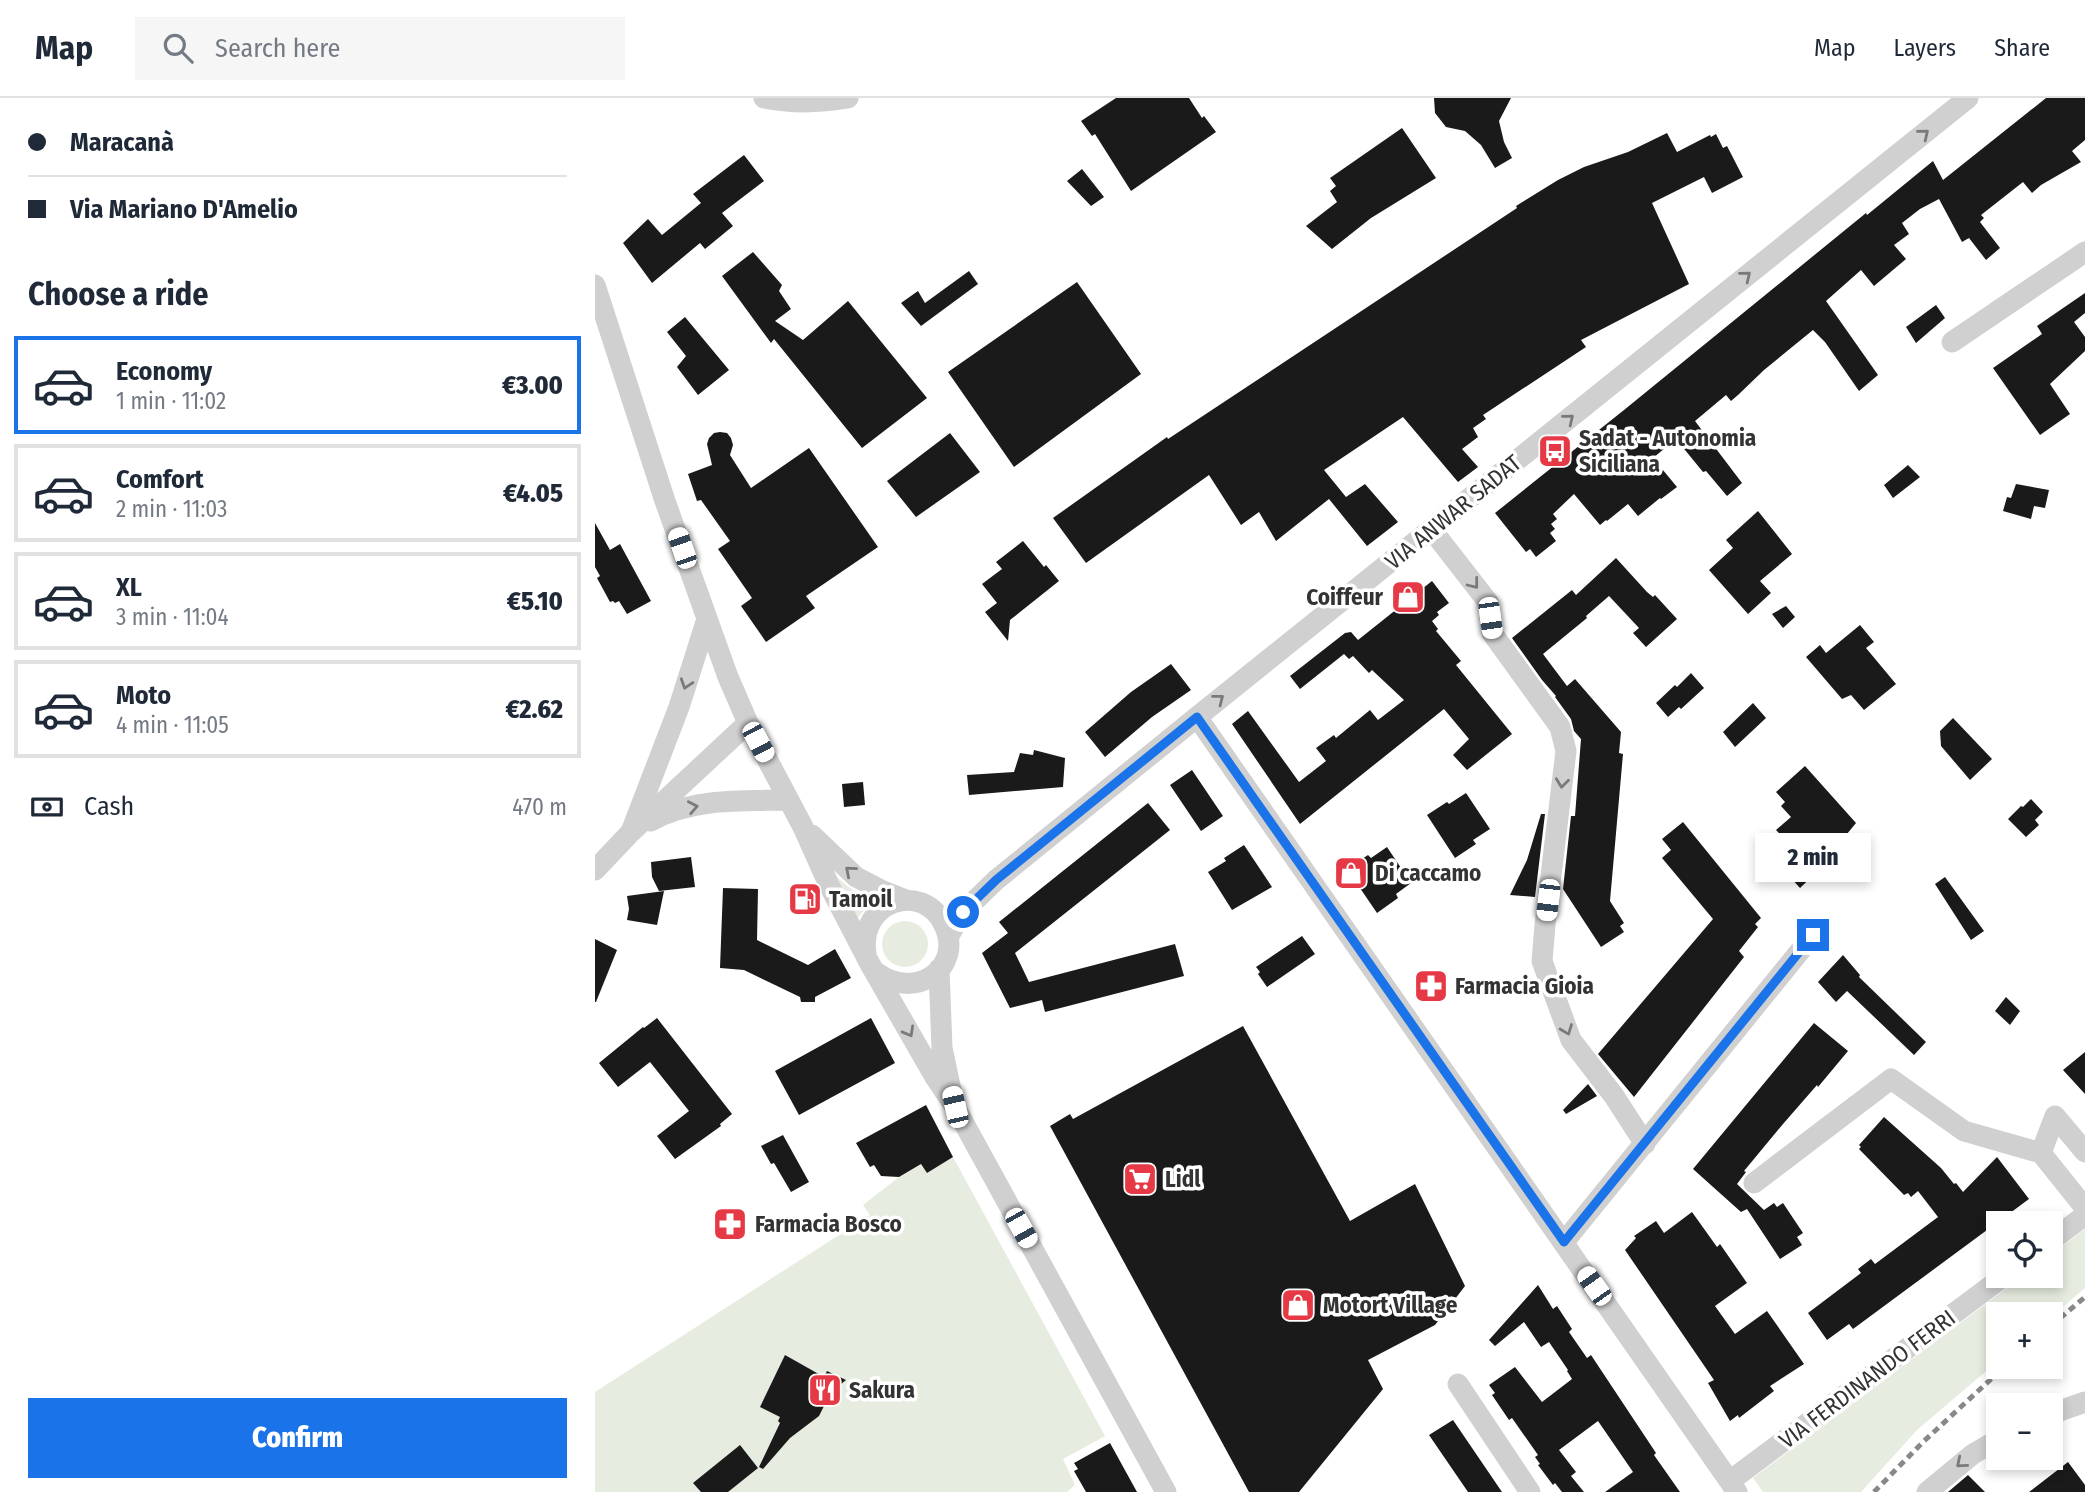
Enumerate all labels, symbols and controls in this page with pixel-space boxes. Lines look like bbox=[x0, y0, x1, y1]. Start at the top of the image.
search box bbox=[135, 17, 625, 80]
text: Map bbox=[35, 28, 93, 68]
icon: search bbox=[159, 29, 197, 67]
text: Search here bbox=[215, 33, 340, 64]
text: Map bbox=[1814, 34, 1856, 62]
text: Layers bbox=[1894, 34, 1956, 62]
text: Share bbox=[1994, 34, 2050, 62]
text: Maracanà bbox=[70, 127, 174, 158]
one-way arrow bbox=[1916, 129, 1928, 142]
text: Via Mariano D'Amelio bbox=[70, 194, 298, 225]
one-way arrow bbox=[1739, 272, 1751, 285]
text: Choose a ride bbox=[28, 275, 209, 313]
icon: car bbox=[32, 354, 95, 417]
text: Economy bbox=[116, 356, 212, 387]
text: €3.00 bbox=[502, 370, 563, 401]
text: 1 min · 11:02 bbox=[116, 387, 226, 415]
one-way arrow bbox=[1561, 415, 1574, 427]
place label: Sadat - Autonomia Siciliana bbox=[1579, 424, 1756, 478]
bus stop icon: Sadat - Autonomia Siciliana bbox=[1536, 432, 1574, 470]
street label: VIA ANWAR SADAT bbox=[1379, 448, 1527, 575]
icon: car bbox=[32, 462, 95, 525]
text: Comfort bbox=[116, 464, 204, 495]
text: €4.05 bbox=[503, 478, 563, 509]
text: 2 min · 11:03 bbox=[116, 495, 227, 523]
car bbox=[666, 525, 699, 571]
icon: car bbox=[32, 570, 95, 633]
text: XL bbox=[116, 572, 142, 603]
one-way arrow bbox=[1465, 576, 1478, 588]
shop icon: Coiffeur bbox=[1389, 578, 1427, 616]
place label: Coiffeur bbox=[1306, 583, 1384, 611]
text: €5.10 bbox=[507, 586, 563, 617]
car bbox=[1477, 596, 1504, 640]
text: 3 min · 11:04 bbox=[116, 603, 229, 631]
icon: car bbox=[32, 678, 95, 741]
one-way arrow bbox=[680, 678, 694, 690]
text: Moto bbox=[116, 680, 171, 711]
text: €2.62 bbox=[505, 694, 563, 725]
one-way arrow bbox=[1212, 694, 1224, 707]
text: 4 min · 11:05 bbox=[116, 711, 229, 739]
car bbox=[739, 719, 778, 765]
one-way arrow bbox=[1555, 777, 1570, 789]
icon: cash bbox=[28, 788, 66, 826]
text: Cash bbox=[84, 791, 134, 822]
text: 470 m bbox=[512, 793, 567, 821]
one-way arrow bbox=[687, 800, 699, 815]
callout: 2 min bbox=[1755, 834, 1871, 882]
text: 2 min bbox=[1788, 843, 1838, 871]
shop icon: Di caccamo bbox=[1332, 854, 1370, 892]
place label: Di caccamo bbox=[1375, 859, 1481, 887]
one-way arrow bbox=[845, 867, 858, 879]
car bbox=[1536, 878, 1561, 922]
fuel station icon: Tamoil bbox=[786, 880, 824, 918]
place label: Tamoil bbox=[829, 885, 893, 913]
route start bbox=[947, 896, 979, 928]
route end bbox=[1797, 919, 1829, 951]
pharmacy icon: Farmacia Gioia bbox=[1412, 967, 1450, 1005]
place label: Farmacia Gioia bbox=[1455, 972, 1594, 1000]
one-way arrow bbox=[1559, 1023, 1573, 1035]
one-way arrow bbox=[901, 1024, 914, 1037]
car bbox=[941, 1084, 970, 1130]
supermarket icon: Lidl bbox=[1121, 1160, 1159, 1198]
place label: Lidl bbox=[1165, 1165, 1201, 1193]
pharmacy icon: Farmacia Bosco bbox=[711, 1205, 749, 1243]
car bbox=[1002, 1205, 1041, 1251]
place label: Farmacia Bosco bbox=[755, 1210, 902, 1238]
map controls bbox=[1986, 1211, 2063, 1470]
button: locate bbox=[1986, 1211, 2063, 1288]
car bbox=[1574, 1263, 1615, 1309]
shop icon: Motort Village bbox=[1279, 1286, 1317, 1324]
place label: Motort Village bbox=[1323, 1291, 1458, 1319]
button: + bbox=[1986, 1302, 2063, 1379]
street label: VIA FERDINANDO FERRI bbox=[1773, 1304, 1961, 1454]
restaurant icon: Sakura bbox=[806, 1371, 844, 1409]
place label: Sakura bbox=[849, 1376, 915, 1404]
button: − bbox=[1986, 1393, 2063, 1470]
button: Confirm bbox=[28, 1398, 567, 1478]
one-way arrow bbox=[1957, 1455, 1970, 1467]

